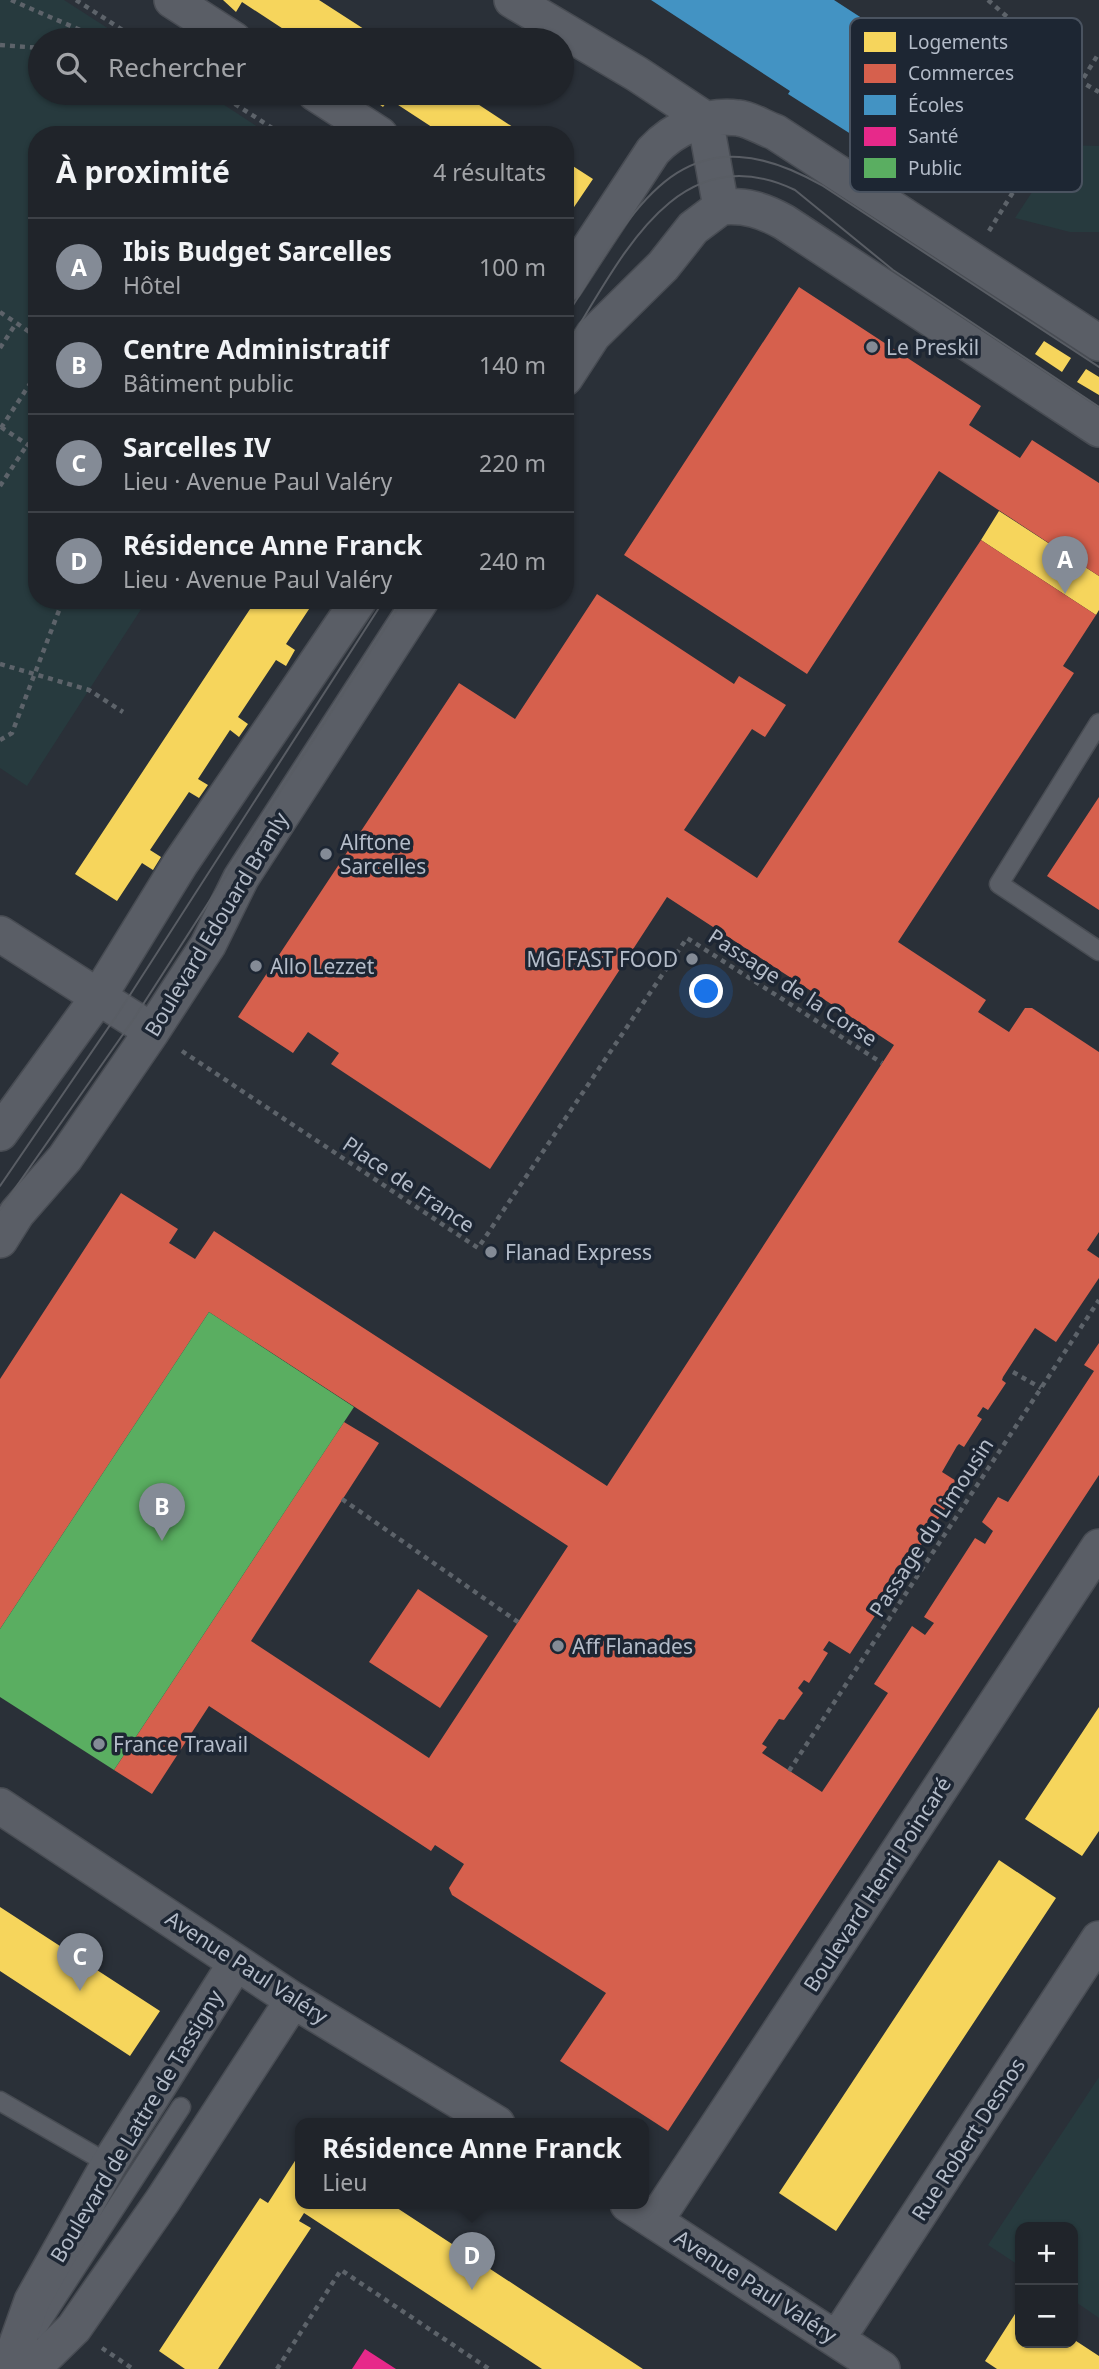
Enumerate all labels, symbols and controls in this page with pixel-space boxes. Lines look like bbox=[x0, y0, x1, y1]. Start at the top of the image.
legend bbox=[850, 18, 1082, 192]
search box bbox=[28, 28, 574, 105]
text: Logements bbox=[908, 29, 1008, 55]
icon: search bbox=[52, 48, 90, 86]
text: Rechercher bbox=[108, 49, 246, 85]
text: Commerces bbox=[908, 60, 1014, 86]
text: Écoles bbox=[908, 92, 964, 118]
text: Santé bbox=[908, 123, 958, 149]
text: À proximité bbox=[56, 151, 230, 192]
text: Public bbox=[908, 155, 962, 181]
text: 4 résultats bbox=[433, 156, 546, 188]
text: Ibis Budget Sarcelles bbox=[123, 233, 392, 269]
text: A bbox=[71, 251, 87, 283]
text: 100 m bbox=[479, 251, 546, 283]
text: Hôtel bbox=[123, 269, 181, 301]
text: Centre Administratif bbox=[123, 331, 389, 367]
place label: Le Preskil bbox=[886, 333, 979, 361]
marker: Le Preskil bbox=[864, 339, 880, 355]
text: B bbox=[71, 349, 87, 381]
text: 140 m bbox=[479, 349, 546, 381]
text: Bâtiment public bbox=[123, 367, 293, 399]
text: Sarcelles IV bbox=[123, 429, 271, 465]
text: C bbox=[72, 447, 86, 479]
text: 220 m bbox=[479, 447, 546, 479]
text: Lieu · Avenue Paul Valéry bbox=[123, 465, 392, 497]
text: Résidence Anne Franck bbox=[123, 527, 422, 563]
pin: A bbox=[1042, 536, 1088, 594]
text: D bbox=[71, 545, 87, 577]
text: 240 m bbox=[479, 545, 546, 577]
text: Lieu · Avenue Paul Valéry bbox=[123, 563, 392, 595]
street label: Boulevard Edouard Branly bbox=[138, 807, 294, 1041]
place label: Alftone Sarcelles bbox=[340, 828, 426, 880]
marker: Alftone Sarcelles bbox=[318, 846, 334, 862]
street label: Passage de la Corse bbox=[703, 922, 883, 1052]
place label: MG FAST FOOD bbox=[527, 945, 678, 973]
marker: MG FAST FOOD bbox=[684, 951, 700, 967]
place label: Allo Lezzet bbox=[270, 952, 375, 980]
marker: Allo Lezzet bbox=[248, 958, 264, 974]
your location bbox=[689, 974, 723, 1008]
street label: Place de France bbox=[338, 1130, 480, 1238]
place label: Flanad Express bbox=[505, 1238, 652, 1266]
marker: Flanad Express bbox=[483, 1244, 499, 1260]
street label: Passage du Limousin bbox=[863, 1432, 999, 1622]
pin: B bbox=[139, 1483, 185, 1541]
place label: Aff Flanades bbox=[572, 1632, 693, 1660]
marker: Aff Flanades bbox=[550, 1638, 566, 1654]
place label: France Travail bbox=[113, 1730, 248, 1758]
marker: France Travail bbox=[91, 1736, 107, 1752]
street label: Boulevard Henri Poincaré bbox=[797, 1771, 957, 1997]
street label: Avenue Paul Valéry bbox=[160, 1904, 334, 2030]
pin: C bbox=[57, 1933, 103, 1991]
street label: Boulevard de Lattre de Tassigny bbox=[43, 1984, 229, 2267]
street label: Rue Robert Desnos bbox=[905, 2052, 1031, 2226]
popup bbox=[295, 2118, 649, 2209]
text: Résidence Anne Franck bbox=[322, 2130, 622, 2166]
text: Lieu bbox=[322, 2166, 367, 2198]
map controls bbox=[1015, 2222, 1078, 2348]
button: + bbox=[1015, 2222, 1078, 2285]
street label: Avenue Paul Valéry bbox=[669, 2223, 843, 2349]
pin: D bbox=[449, 2232, 495, 2290]
button: − bbox=[1015, 2285, 1078, 2348]

